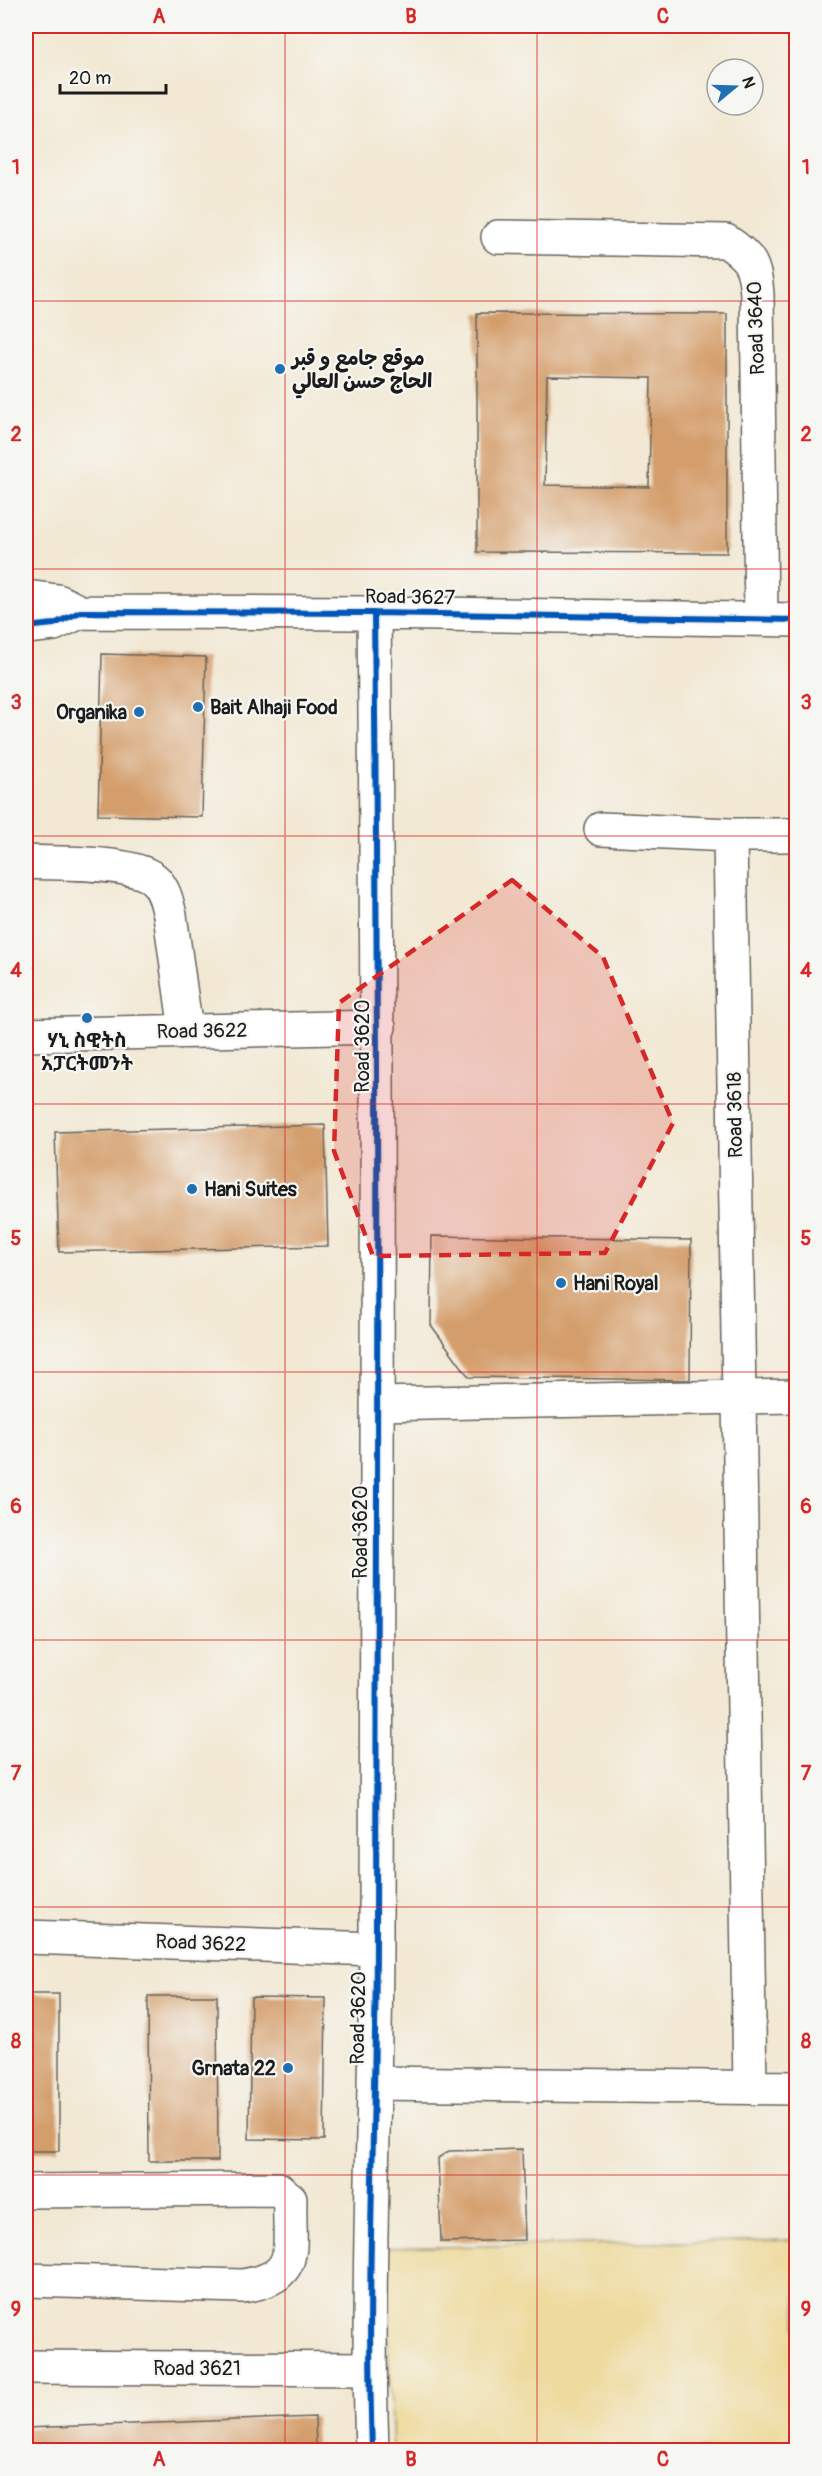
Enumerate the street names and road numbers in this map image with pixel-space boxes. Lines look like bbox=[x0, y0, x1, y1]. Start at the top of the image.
street label: Road 3640 bbox=[742, 281, 770, 375]
street label: Road 3627 bbox=[365, 584, 456, 610]
street label: Road 3620 bbox=[350, 999, 375, 1093]
street label: Road 3622 bbox=[156, 1018, 248, 1044]
street label: Road 3618 bbox=[722, 1072, 748, 1158]
street label: Road 3620 bbox=[348, 1485, 373, 1579]
street label: Road 3622 bbox=[155, 1929, 247, 1957]
street label: Road 3620 bbox=[345, 1971, 371, 2065]
street label: Road 3621 bbox=[153, 2356, 241, 2381]

